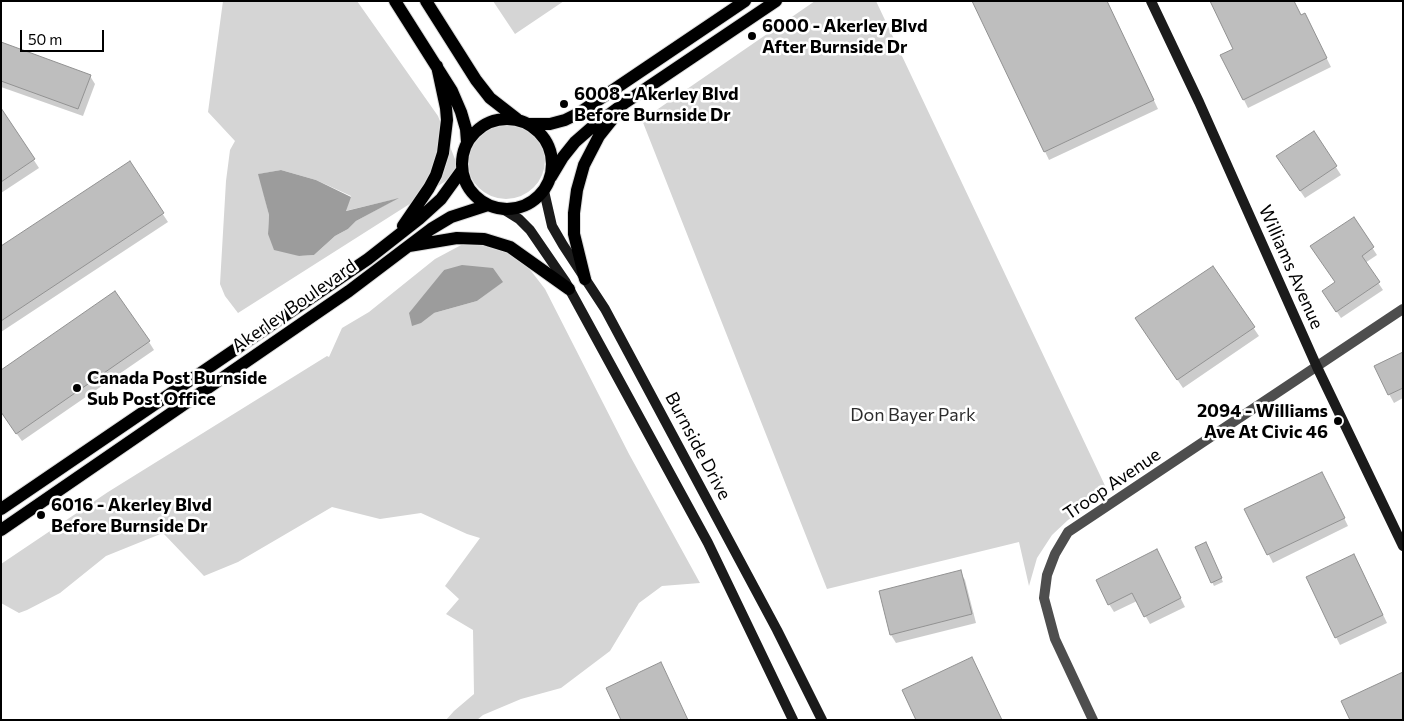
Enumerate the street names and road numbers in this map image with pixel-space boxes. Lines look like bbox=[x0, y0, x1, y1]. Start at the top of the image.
street label: Williams Avenue bbox=[1254, 202, 1328, 332]
street label: Akerley Boulevard bbox=[228, 255, 360, 357]
street label: Burnside Drive bbox=[661, 388, 735, 504]
street label: Troop Avenue bbox=[1059, 444, 1165, 524]

